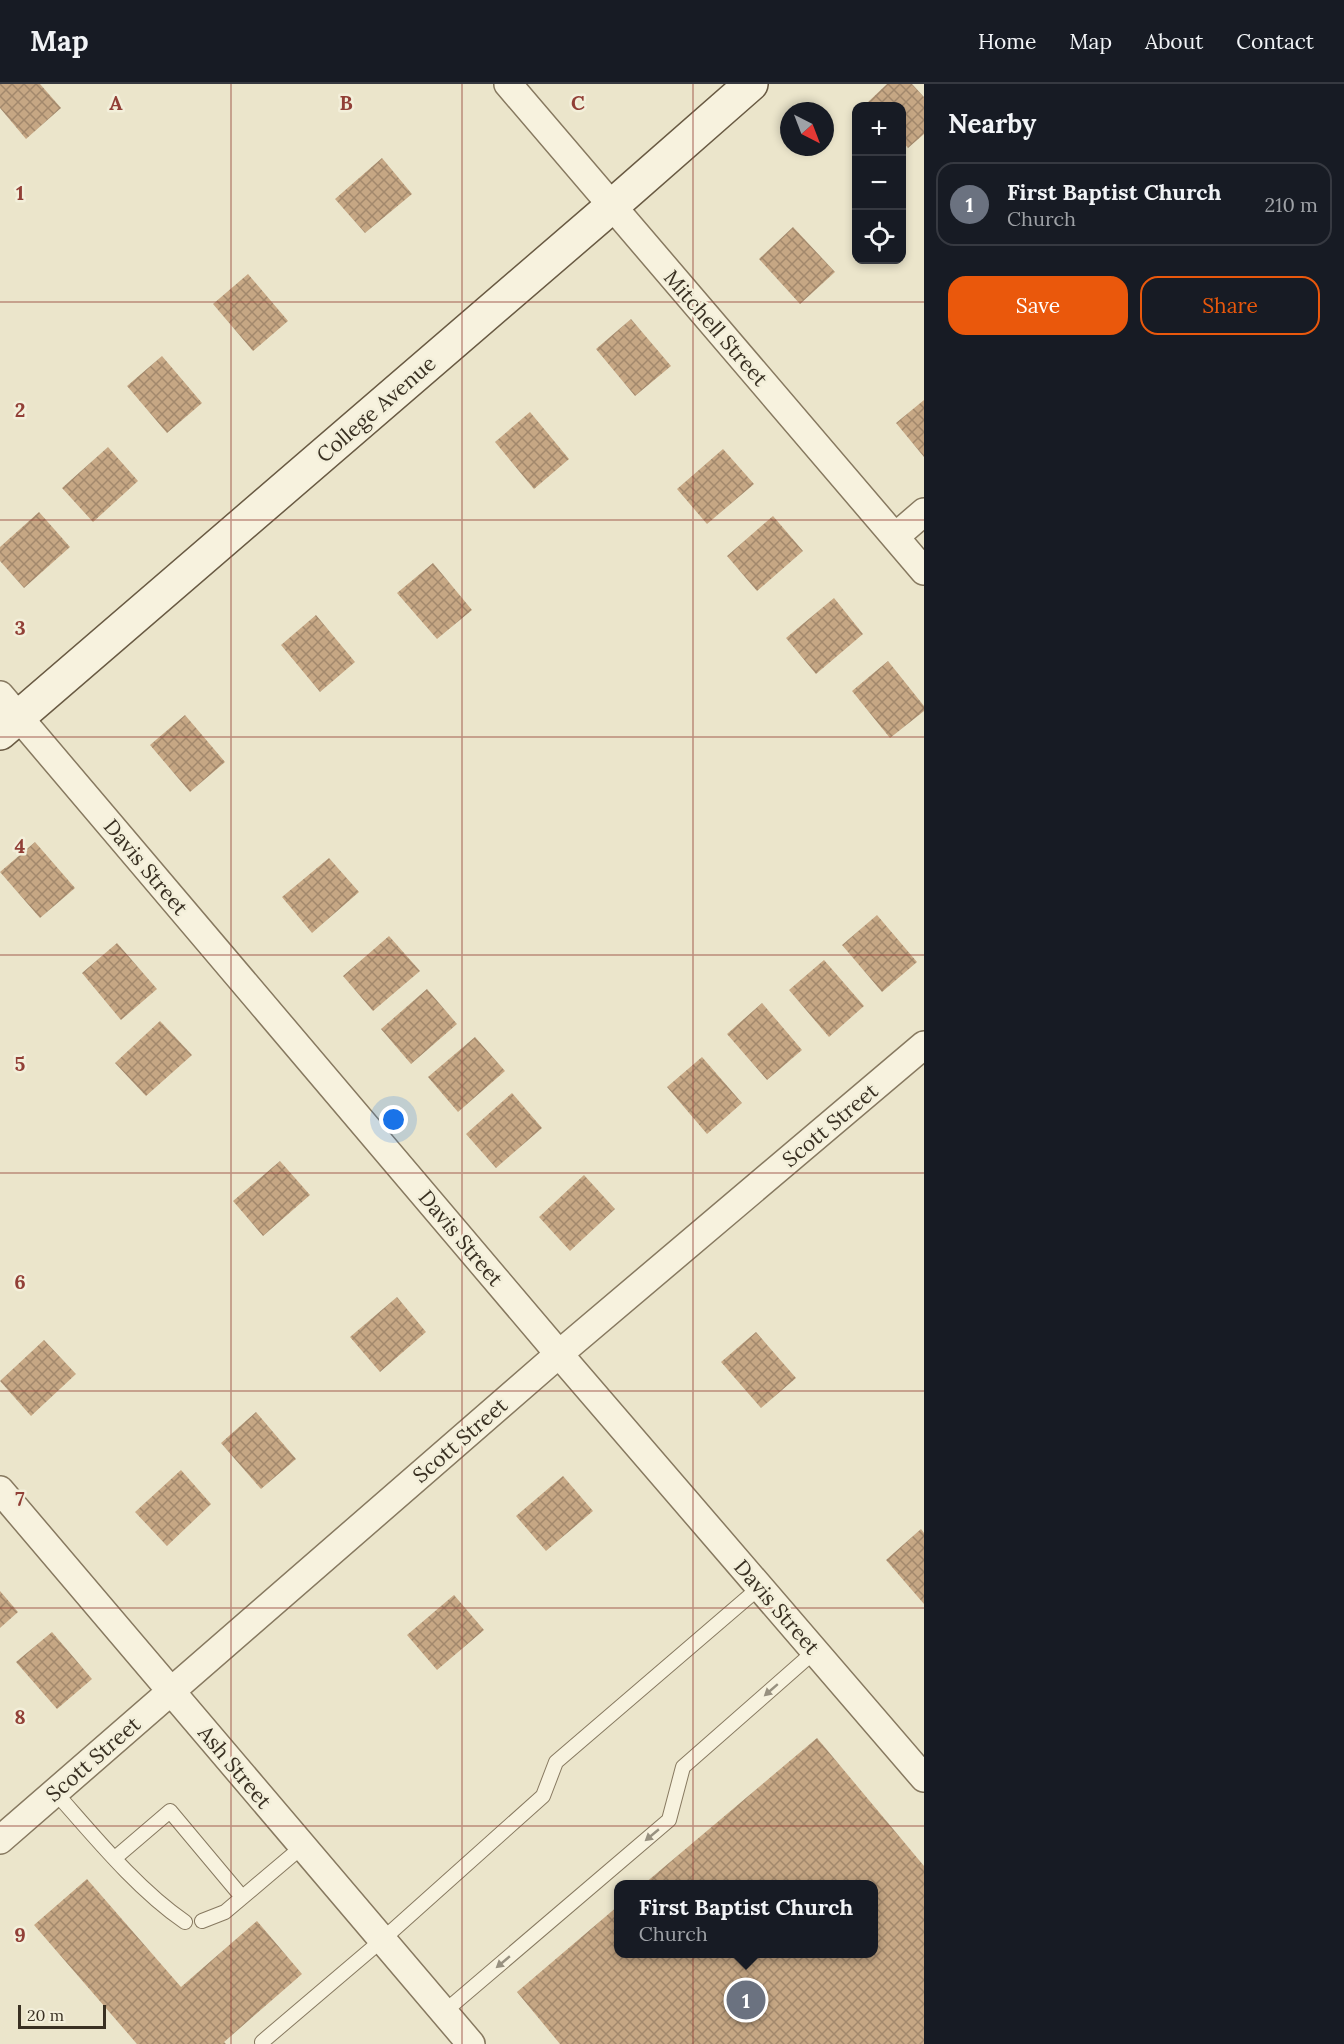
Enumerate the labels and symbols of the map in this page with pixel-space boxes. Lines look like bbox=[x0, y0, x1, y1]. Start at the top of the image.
text: A bbox=[109, 90, 123, 115]
text: B bbox=[339, 90, 353, 115]
text: C bbox=[571, 90, 585, 115]
north arrow bbox=[780, 102, 834, 156]
text: 1 bbox=[16, 180, 24, 205]
street label: Mitchell Street bbox=[658, 264, 774, 392]
street label: College Avenue bbox=[311, 350, 441, 468]
text: 2 bbox=[15, 397, 25, 422]
text: 3 bbox=[14, 615, 26, 640]
street label: Davis Street bbox=[98, 813, 195, 921]
text: 4 bbox=[15, 833, 26, 858]
text: 5 bbox=[15, 1051, 26, 1076]
street label: Scott Street bbox=[777, 1077, 884, 1173]
your location bbox=[379, 1105, 408, 1134]
street label: Davis Street bbox=[413, 1184, 510, 1292]
text: 6 bbox=[14, 1269, 26, 1294]
street label: Scott Street bbox=[407, 1391, 514, 1488]
text: 7 bbox=[15, 1486, 25, 1511]
street label: Davis Street bbox=[728, 1554, 826, 1661]
one-way arrow bbox=[764, 1683, 779, 1696]
text: 8 bbox=[14, 1704, 26, 1729]
street label: Scott Street bbox=[40, 1710, 147, 1807]
street label: Ash Street bbox=[192, 1719, 278, 1815]
one-way arrow bbox=[644, 1829, 660, 1842]
text: 9 bbox=[14, 1922, 26, 1947]
one-way arrow bbox=[496, 1955, 511, 1968]
pin: 1 bbox=[726, 1978, 766, 2022]
scale bar bbox=[18, 2002, 106, 2030]

